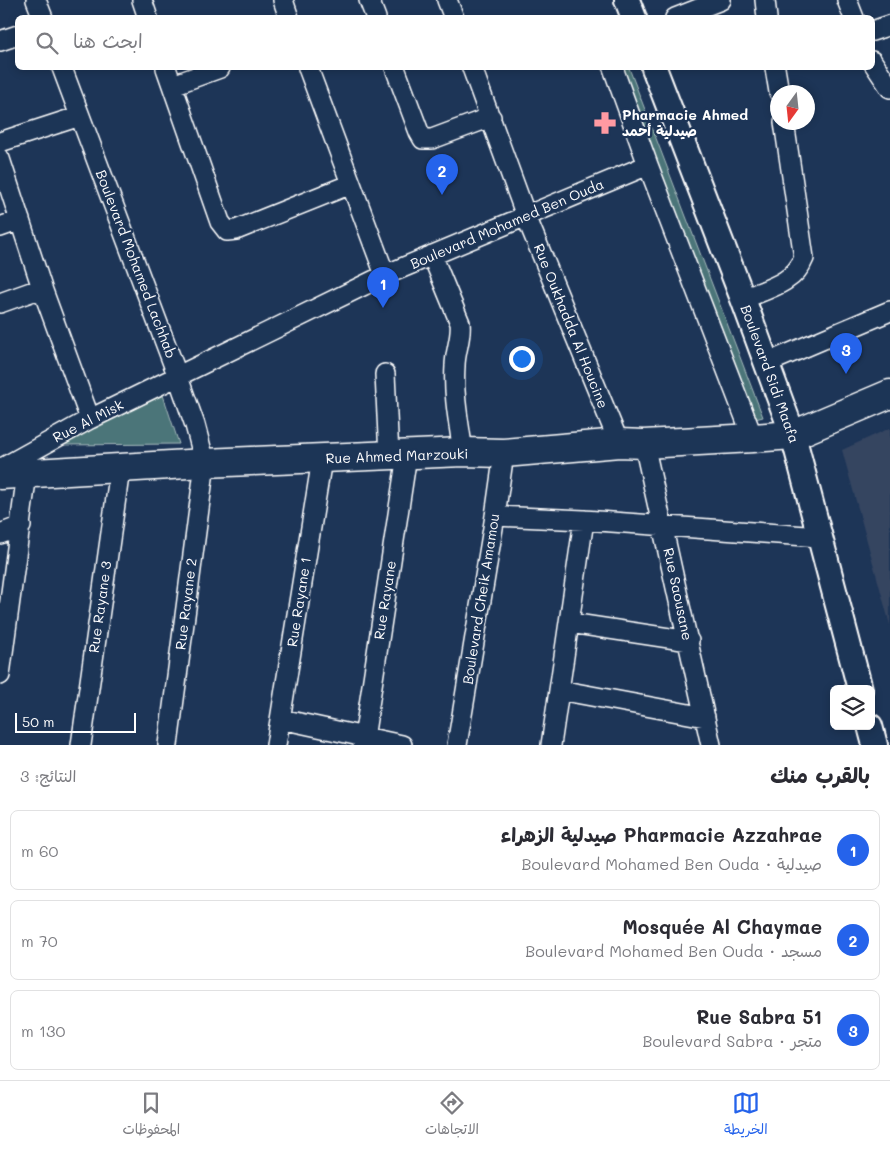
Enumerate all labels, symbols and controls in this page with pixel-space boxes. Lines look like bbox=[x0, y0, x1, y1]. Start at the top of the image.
search box bbox=[15, 15, 875, 70]
text: ابحث هنا bbox=[73, 28, 143, 53]
icon: search bbox=[33, 29, 61, 57]
north arrow bbox=[770, 85, 815, 130]
place label: Pharmacie Ahmed صيدلية أحمد bbox=[622, 105, 748, 140]
pharmacy icon: Pharmacie Ahmed صيدلية أحمد bbox=[592, 110, 618, 136]
pin: 2 bbox=[426, 154, 458, 195]
street label: Boulevard Mohamed Lachhab bbox=[92, 167, 181, 361]
street label: Boulevard Mohamed Ben Ouda bbox=[407, 174, 607, 273]
street label: Rue Oukhadda Al Houcine bbox=[530, 241, 613, 411]
pin: 1 bbox=[367, 267, 399, 308]
street label: Boulevard Sidi Maafa bbox=[737, 302, 804, 446]
pin: 3 bbox=[830, 333, 862, 374]
your location bbox=[509, 346, 535, 372]
street label: Rue Al Misk bbox=[49, 395, 126, 447]
street label: Rue Ahmed Marzouki bbox=[325, 444, 469, 467]
street label: Boulevard Cheik Amamou bbox=[458, 512, 503, 686]
street label: Rue Saousane bbox=[659, 546, 698, 642]
street label: Rue Rayane 1 bbox=[282, 556, 315, 648]
street label: Rue Rayane 2 bbox=[170, 557, 201, 651]
street label: Rue Rayane bbox=[369, 559, 400, 641]
street label: Rue Rayane 3 bbox=[84, 560, 115, 654]
map controls bbox=[830, 685, 875, 730]
button: layers bbox=[830, 685, 875, 730]
scale bar bbox=[15, 710, 136, 733]
text: 50 m bbox=[22, 712, 54, 731]
text: بالقرب منك bbox=[770, 761, 870, 788]
text: النتائج: 3 bbox=[20, 765, 76, 786]
text: Pharmacie Azzahrae صيدلية الزهراء bbox=[501, 822, 822, 847]
text: 60 m bbox=[21, 840, 58, 861]
text: 1 bbox=[849, 840, 857, 861]
text: صيدلية · Boulevard Mohamed Ben Ouda bbox=[521, 853, 822, 874]
text: Mosquée Al Chaymae bbox=[622, 914, 822, 939]
text: 70 m bbox=[21, 930, 58, 951]
text: 2 bbox=[849, 930, 857, 951]
text: مسجد · Boulevard Mohamed Ben Ouda bbox=[525, 940, 822, 961]
text: 51 Rue Sabra bbox=[696, 1004, 822, 1029]
text: 130 m bbox=[21, 1020, 65, 1041]
text: 3 bbox=[848, 1020, 858, 1041]
text: متجر · Boulevard Sabra bbox=[642, 1030, 822, 1051]
tab: المحفوظات bbox=[122, 1089, 180, 1142]
tab: الاتجاهات bbox=[425, 1089, 479, 1142]
tab: الخريطة bbox=[724, 1089, 768, 1142]

